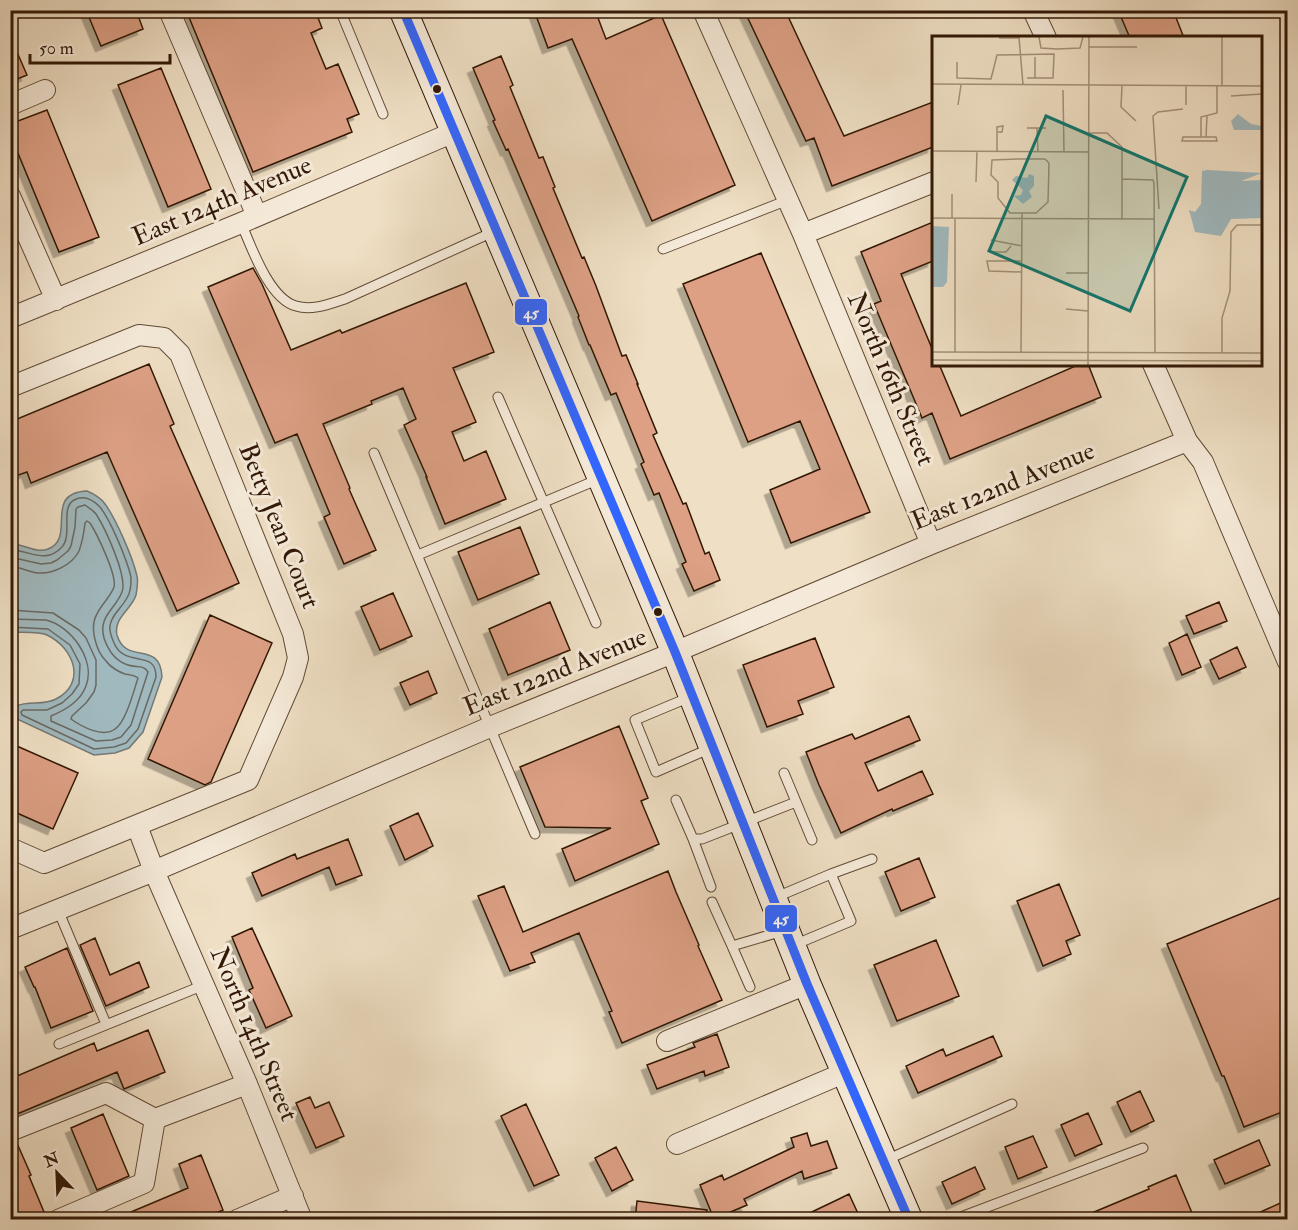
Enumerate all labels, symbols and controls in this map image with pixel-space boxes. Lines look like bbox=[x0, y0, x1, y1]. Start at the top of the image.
scale bar bbox=[30, 27, 170, 65]
inset map bbox=[932, 36, 1262, 366]
text: 50 m bbox=[39, 37, 74, 60]
unlabelled marker bbox=[431, 83, 443, 95]
street label: East 124th Avenue bbox=[128, 149, 317, 253]
street label: North 16th Street bbox=[840, 288, 942, 470]
line badge: 45 bbox=[514, 298, 548, 326]
text: 45 bbox=[522, 303, 540, 323]
street label: East 122nd Avenue bbox=[907, 435, 1099, 537]
street label: Betty Jean Court bbox=[231, 439, 327, 613]
unlabelled marker bbox=[652, 606, 664, 618]
street label: East 122nd Avenue bbox=[459, 621, 651, 723]
line badge: 45 bbox=[764, 904, 798, 933]
text: 45 bbox=[772, 909, 790, 929]
street label: North 14th Street bbox=[203, 942, 305, 1126]
north arrow bbox=[27, 1143, 87, 1203]
text: N bbox=[40, 1148, 63, 1173]

